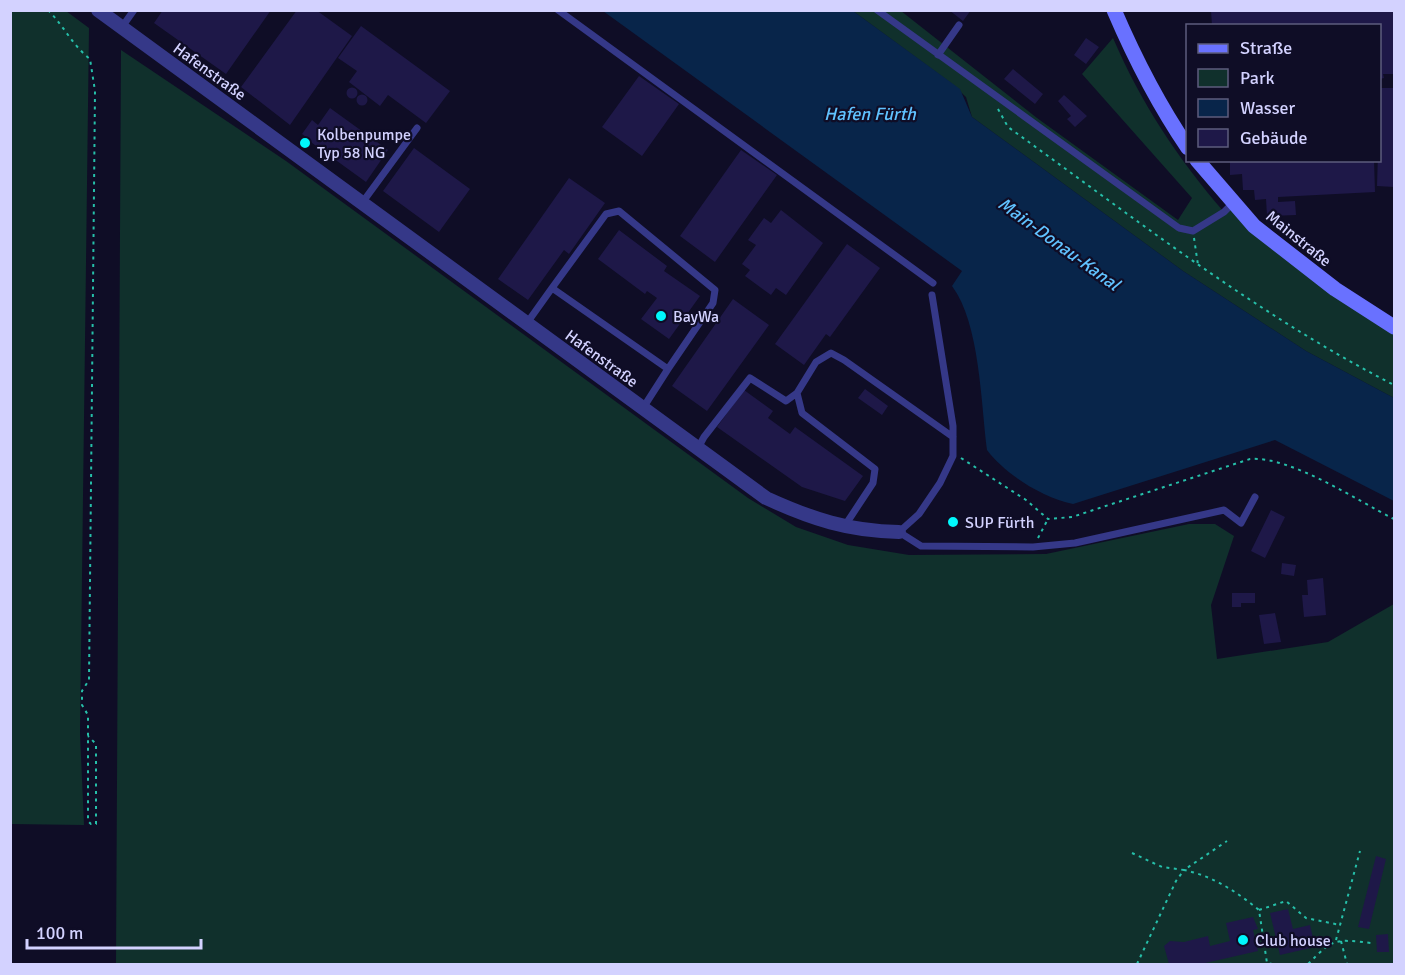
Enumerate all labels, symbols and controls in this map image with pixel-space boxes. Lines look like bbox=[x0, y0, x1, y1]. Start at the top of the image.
legend bbox=[1186, 24, 1381, 162]
text: Straße bbox=[1240, 37, 1292, 59]
street label: Hafenstraße bbox=[169, 39, 250, 105]
text: Park bbox=[1240, 67, 1275, 89]
text: Wasser bbox=[1240, 97, 1296, 119]
water label: Hafen Fürth bbox=[824, 103, 917, 125]
place label: Kolbenpumpe Typ 58 NG bbox=[317, 125, 411, 163]
text: Gebäude bbox=[1240, 127, 1308, 149]
marker: Kolbenpumpe Typ 58 NG bbox=[298, 136, 312, 150]
water label: Main-Donau-Kanal bbox=[994, 193, 1125, 296]
street label: Mainstraße bbox=[1262, 206, 1335, 271]
place label: BayWa bbox=[673, 307, 719, 327]
marker: BayWa bbox=[654, 309, 668, 323]
street label: Hafenstraße bbox=[561, 326, 642, 392]
place label: SUP Fürth bbox=[965, 513, 1034, 533]
marker: SUP Fürth bbox=[946, 515, 960, 529]
scale bar bbox=[27, 912, 201, 950]
text: 100 m bbox=[36, 922, 83, 944]
place label: Club house bbox=[1255, 931, 1331, 951]
marker: Club house bbox=[1236, 933, 1250, 947]

